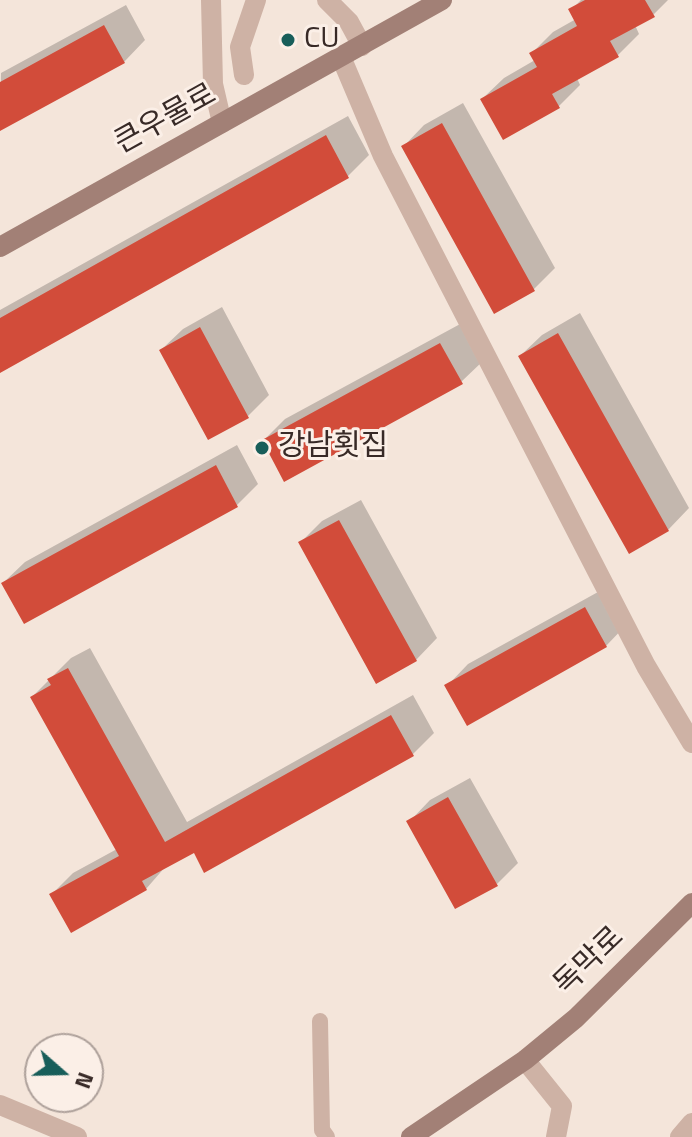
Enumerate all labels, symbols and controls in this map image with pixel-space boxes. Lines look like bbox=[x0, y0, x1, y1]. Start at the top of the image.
place label: CU bbox=[304, 22, 340, 58]
marker: CU bbox=[279, 31, 297, 49]
street label: 큰우물로 bbox=[109, 77, 223, 163]
place label: 강남횟집 bbox=[278, 430, 388, 466]
marker: 강남횟집 bbox=[253, 439, 271, 457]
street label: 독막로 bbox=[548, 920, 632, 1004]
north arrow bbox=[24, 1033, 104, 1113]
text: N bbox=[66, 1068, 103, 1094]

